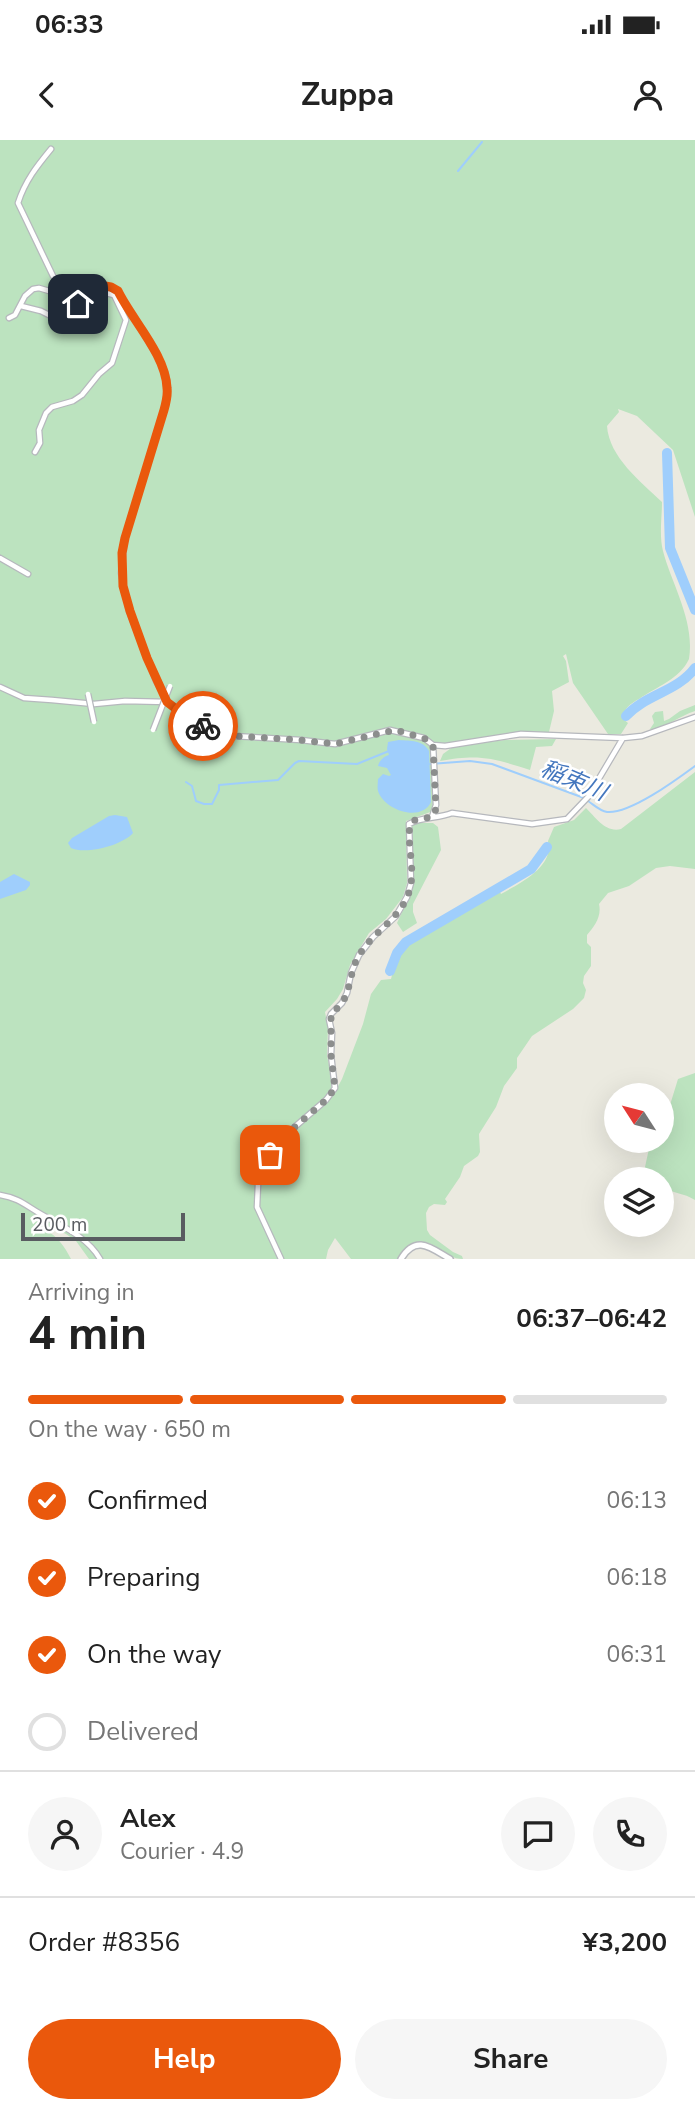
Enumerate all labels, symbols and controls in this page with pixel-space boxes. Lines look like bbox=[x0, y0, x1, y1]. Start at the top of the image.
text: 06:33 bbox=[35, 7, 104, 42]
text: Zuppa bbox=[301, 73, 394, 116]
icon: back bbox=[28, 76, 66, 114]
icon: person bbox=[629, 76, 667, 114]
pin bbox=[48, 274, 108, 334]
icon: home bbox=[59, 285, 97, 323]
courier bbox=[168, 691, 238, 761]
icon: bike bbox=[184, 707, 222, 745]
water label: 稲束川 bbox=[536, 753, 614, 809]
north arrow bbox=[604, 1083, 674, 1153]
map controls bbox=[604, 1083, 674, 1237]
pin bbox=[240, 1125, 300, 1185]
icon: bag bbox=[251, 1136, 289, 1174]
button: layers bbox=[604, 1167, 674, 1237]
scale bar bbox=[21, 1210, 186, 1242]
text: 200 m bbox=[32, 1212, 87, 1238]
text: Arriving in bbox=[28, 1277, 135, 1308]
text: 06:37–06:42 bbox=[516, 1301, 667, 1336]
text: 4 min bbox=[28, 1302, 147, 1365]
text: On the way · 650 m bbox=[28, 1414, 231, 1445]
icon: check bbox=[28, 1482, 66, 1520]
text: Confirmed bbox=[87, 1483, 208, 1518]
text: 06:13 bbox=[607, 1485, 667, 1516]
icon: check bbox=[28, 1559, 66, 1597]
text: Preparing bbox=[87, 1560, 200, 1595]
text: 06:18 bbox=[607, 1562, 667, 1593]
icon: check bbox=[28, 1636, 66, 1674]
text: On the way bbox=[87, 1637, 221, 1672]
text: 06:31 bbox=[607, 1639, 667, 1670]
text: Delivered bbox=[87, 1714, 199, 1749]
button: person bbox=[28, 1797, 102, 1871]
button: chat bbox=[501, 1797, 575, 1871]
button: phone bbox=[593, 1797, 667, 1871]
text: Alex bbox=[120, 1801, 176, 1836]
text: Courier · 4.9 bbox=[120, 1836, 244, 1867]
text: Order #8356 bbox=[28, 1925, 180, 1960]
text: ¥3,200 bbox=[583, 1925, 667, 1960]
button: Help bbox=[28, 2019, 341, 2099]
button: Share bbox=[355, 2019, 667, 2099]

